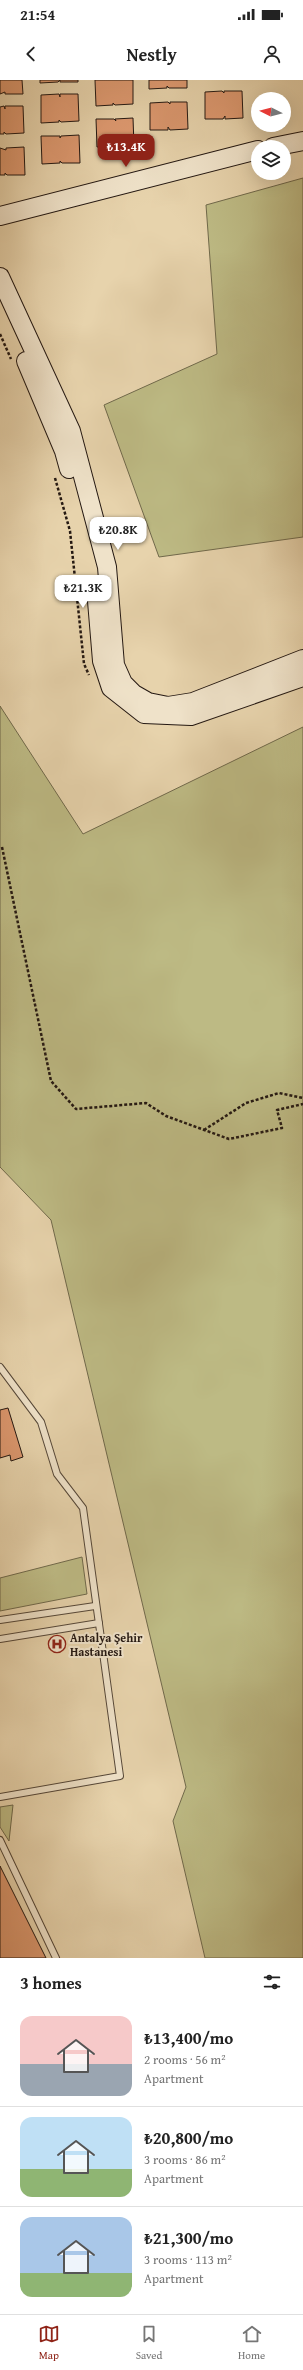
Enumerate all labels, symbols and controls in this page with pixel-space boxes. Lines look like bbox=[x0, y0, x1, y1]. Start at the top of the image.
text: 21:54 bbox=[20, 4, 55, 25]
text: Nestly bbox=[126, 41, 177, 68]
icon: back bbox=[20, 43, 42, 65]
icon: person bbox=[261, 43, 283, 65]
north arrow bbox=[251, 92, 291, 132]
map controls bbox=[251, 92, 291, 180]
pin: ₺13.4K bbox=[93, 134, 159, 168]
text: ₺13.4K bbox=[107, 137, 145, 156]
button: layers bbox=[251, 140, 291, 180]
pin: ₺20.8K bbox=[85, 517, 151, 551]
text: ₺20.8K bbox=[99, 520, 137, 539]
pin: ₺21.3K bbox=[50, 575, 116, 609]
text: ₺21.3K bbox=[64, 578, 102, 597]
place label: Antalya Şehir Hastanesi bbox=[70, 1629, 143, 1660]
hospital icon: Antalya Şehir Hastanesi bbox=[47, 1634, 67, 1654]
text: 3 homes bbox=[20, 1970, 82, 1995]
icon: filters bbox=[261, 1971, 283, 1993]
text: ₺13,400/mo bbox=[144, 2025, 233, 2050]
icon: home bbox=[52, 2032, 100, 2080]
text: 2 rooms · 56 m² bbox=[144, 2050, 226, 2069]
text: Apartment bbox=[144, 2069, 204, 2088]
text: ₺20,800/mo bbox=[144, 2125, 233, 2150]
icon: home bbox=[52, 2133, 100, 2181]
text: 3 rooms · 86 m² bbox=[144, 2150, 226, 2169]
text: Apartment bbox=[144, 2169, 204, 2188]
text: ₺21,300/mo bbox=[144, 2225, 233, 2250]
icon: home bbox=[52, 2233, 100, 2281]
text: 3 rooms · 113 m² bbox=[144, 2250, 232, 2269]
text: Apartment bbox=[144, 2269, 204, 2288]
tab: Map bbox=[38, 2323, 60, 2363]
tab: Saved bbox=[136, 2323, 162, 2363]
tab: Home bbox=[238, 2323, 265, 2363]

